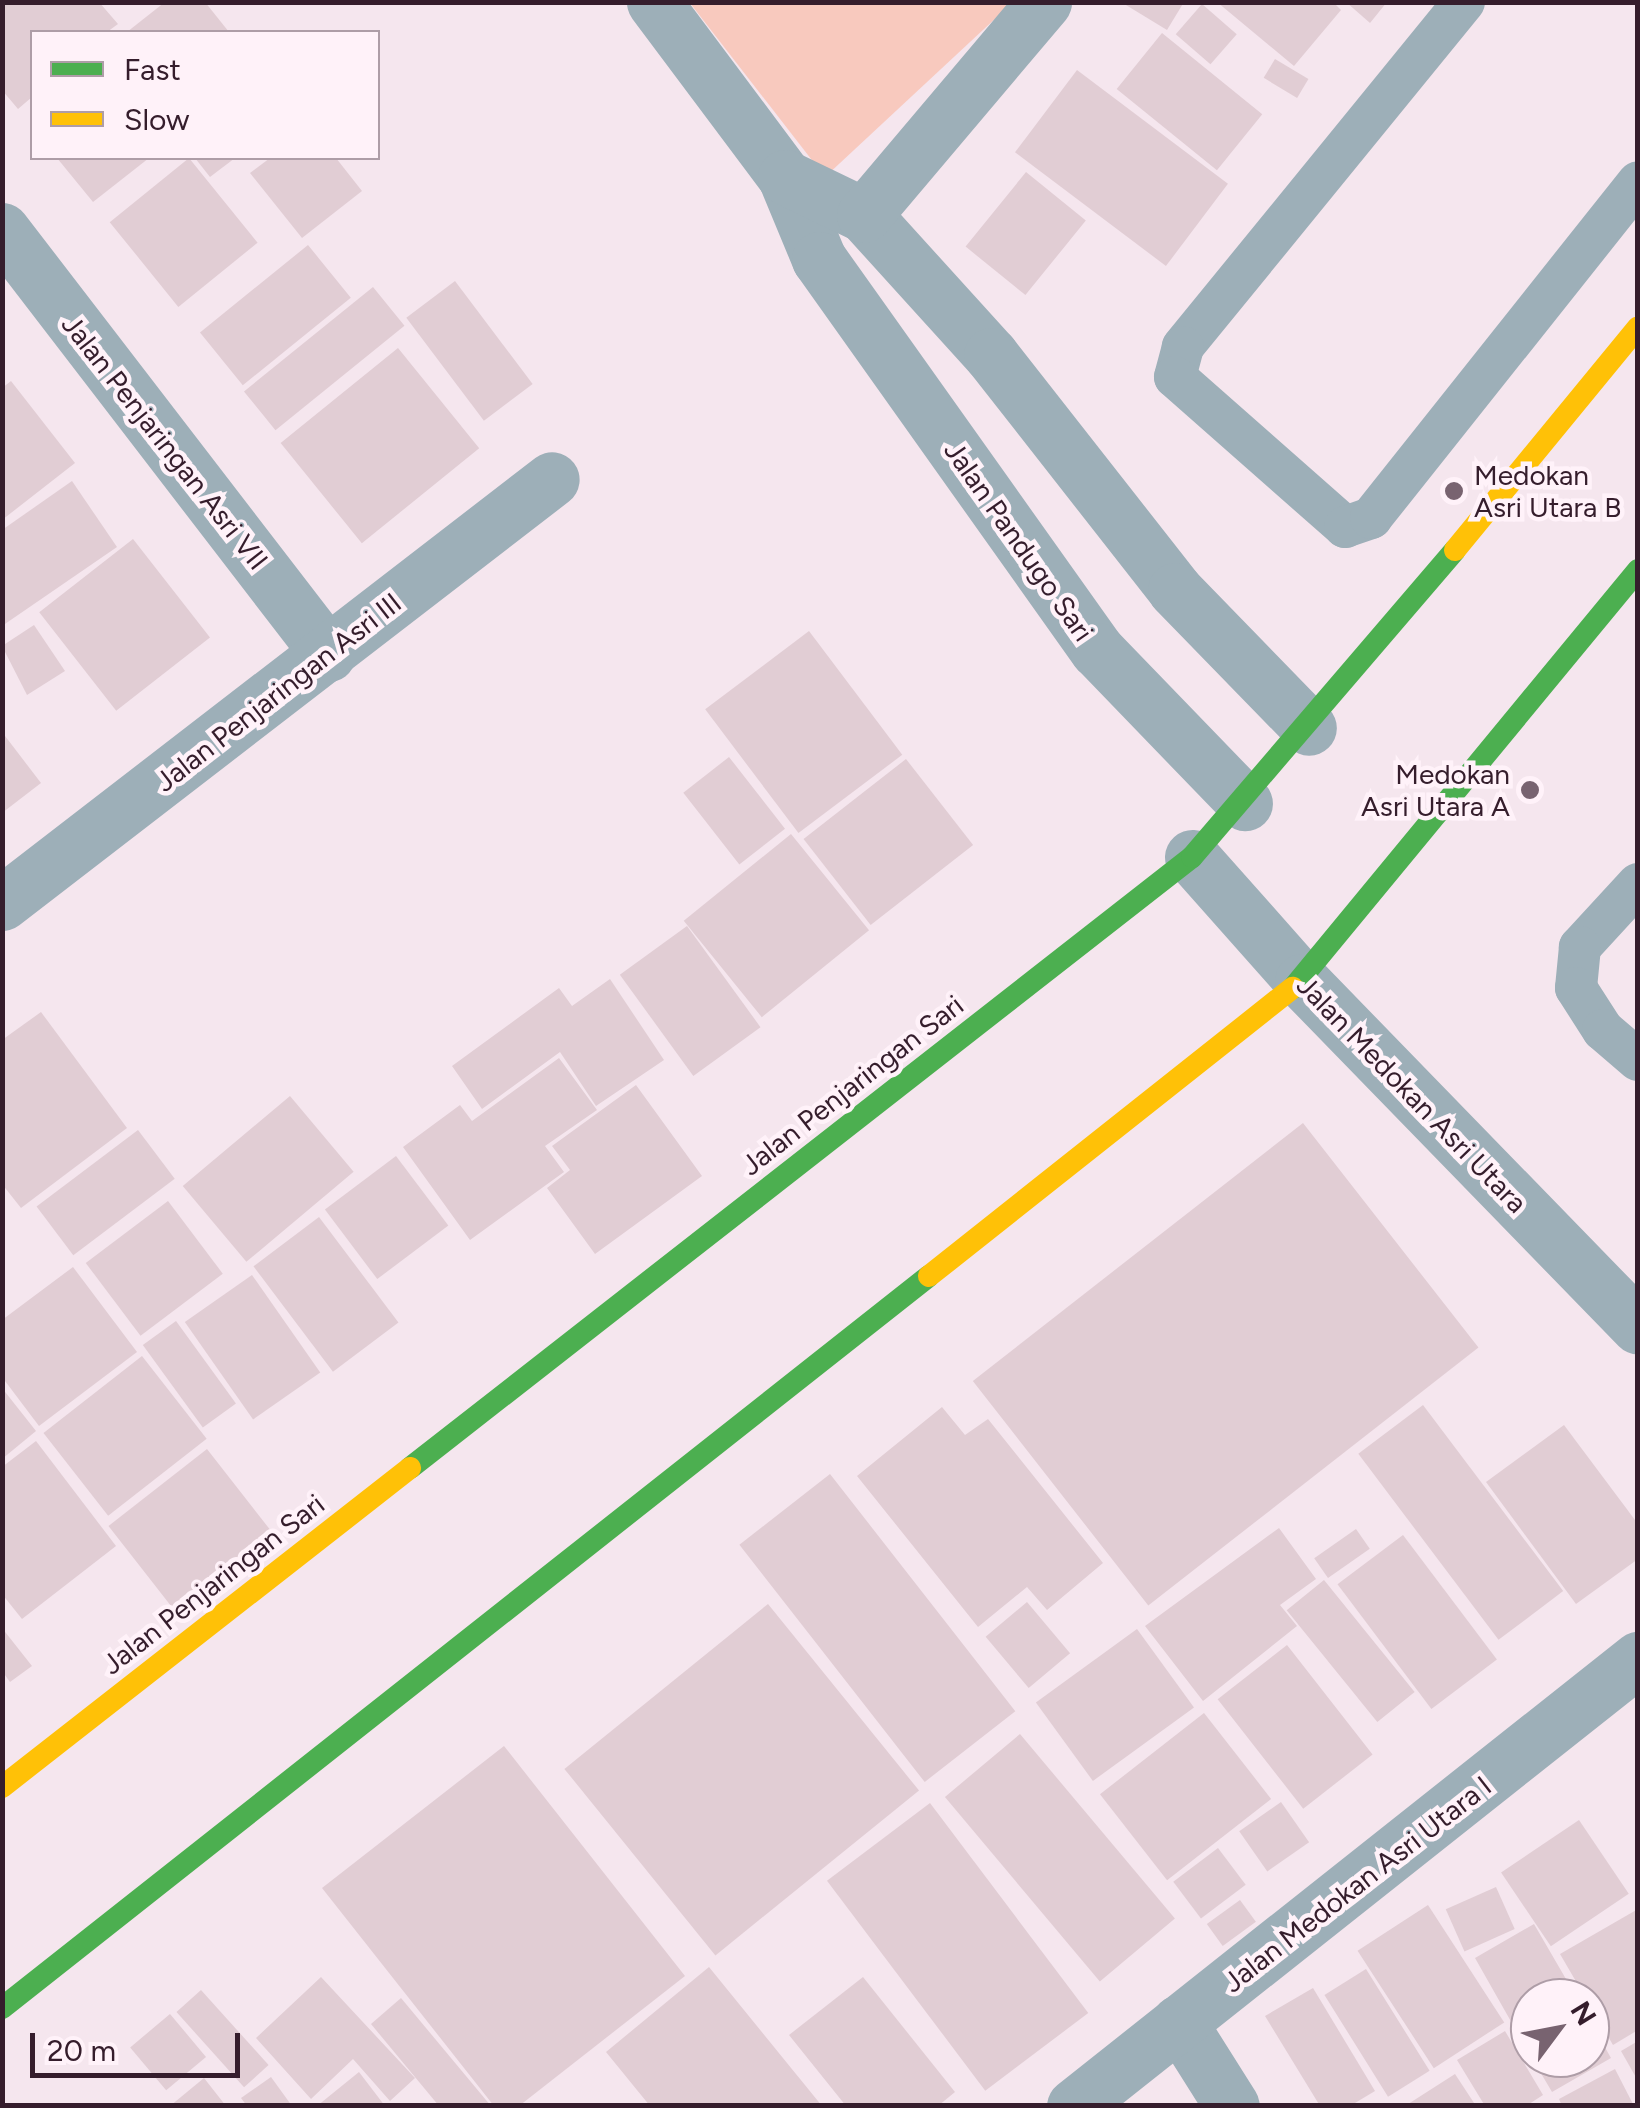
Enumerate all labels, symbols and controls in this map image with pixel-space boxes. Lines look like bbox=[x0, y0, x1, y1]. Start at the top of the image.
legend bbox=[30, 30, 380, 160]
text: Fast bbox=[124, 51, 181, 88]
text: Slow bbox=[124, 101, 190, 138]
street label: Jalan Penjaringan Asri VII bbox=[55, 308, 275, 576]
street label: Jalan Pandugo Sari bbox=[937, 434, 1101, 648]
place label: Medokan Asri Utara B bbox=[1474, 458, 1621, 524]
marker: Medokan Asri Utara B bbox=[1443, 480, 1465, 502]
street label: Jalan Penjaringan Asri III bbox=[148, 586, 408, 798]
place label: Medokan Asri Utara A bbox=[1361, 757, 1510, 823]
marker: Medokan Asri Utara A bbox=[1519, 779, 1541, 801]
street label: Jalan Medokan Asri Utara bbox=[1290, 968, 1534, 1220]
street label: Jalan Penjaringan Sari bbox=[734, 988, 970, 1182]
street label: Jalan Penjaringan Sari bbox=[95, 1487, 331, 1681]
street label: Jalan Medokan Asri Utara I bbox=[1216, 1769, 1498, 1999]
north arrow bbox=[1510, 1978, 1610, 2078]
text: N bbox=[1564, 1995, 1604, 2031]
scale bar bbox=[35, 2013, 245, 2075]
text: 20 m bbox=[47, 2032, 116, 2069]

